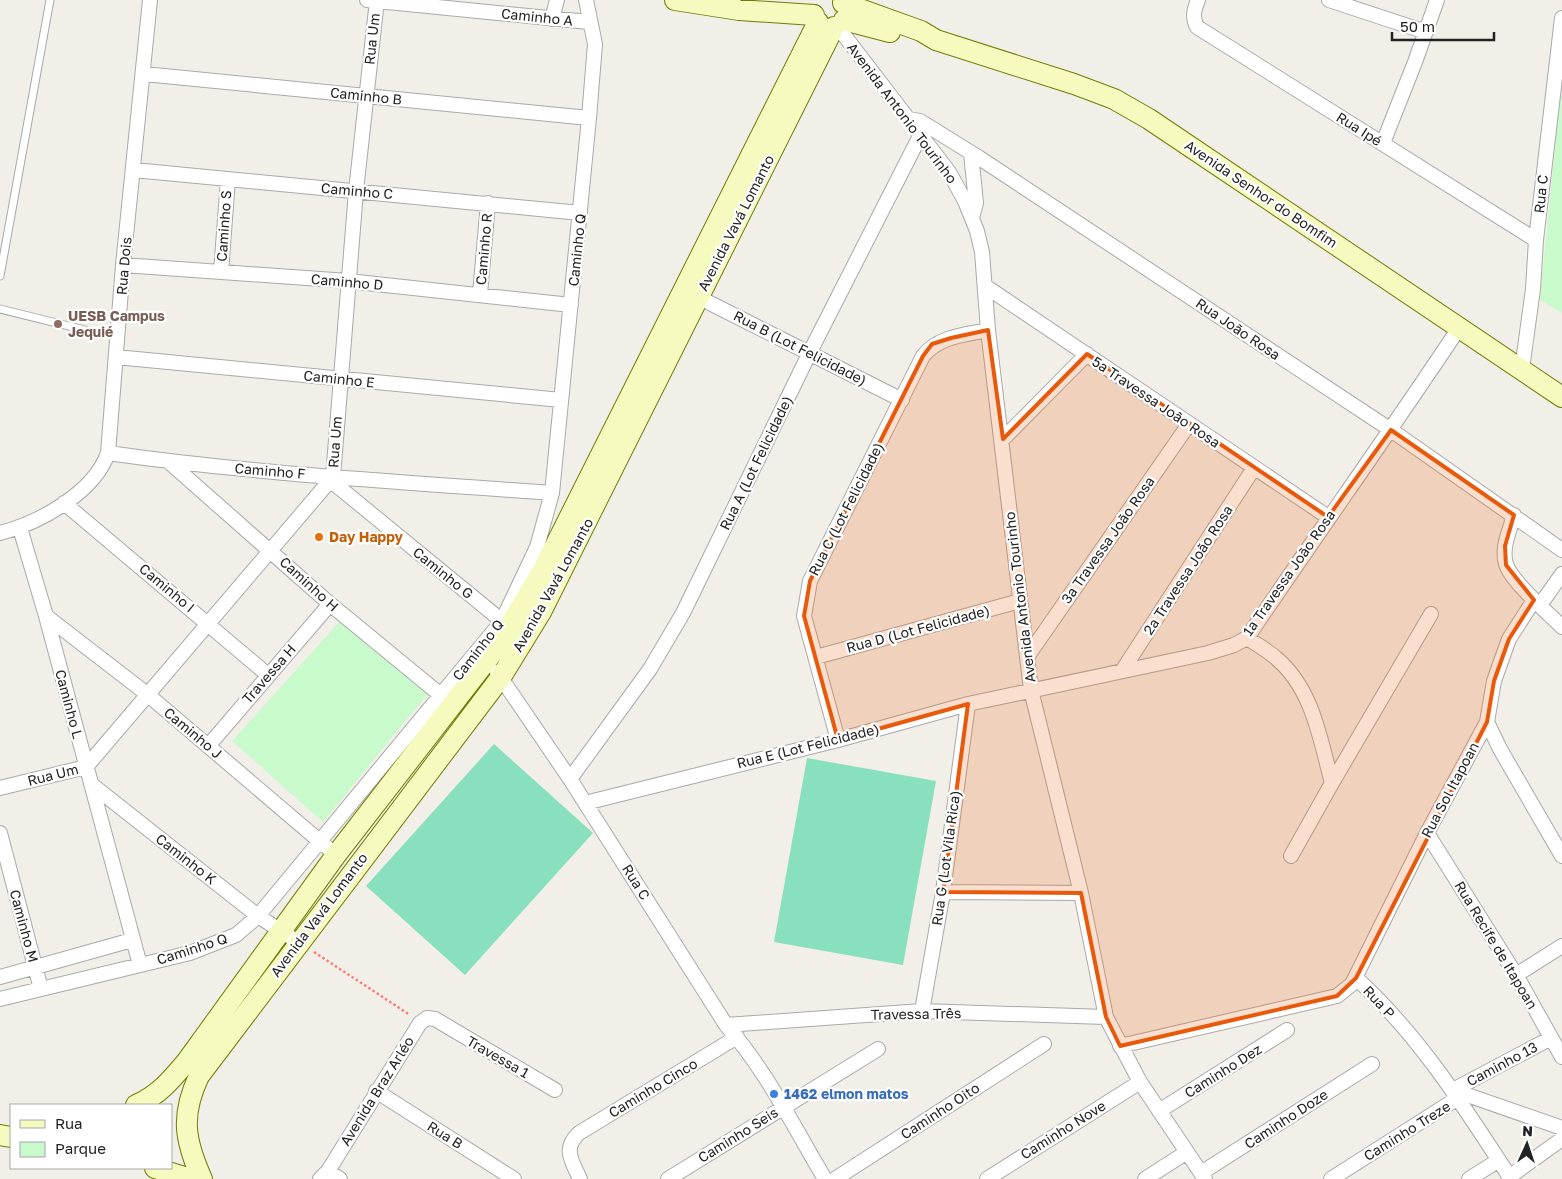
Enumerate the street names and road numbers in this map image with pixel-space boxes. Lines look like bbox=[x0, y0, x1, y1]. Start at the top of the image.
street label: Caminho A bbox=[500, 4, 574, 29]
street label: Rua Um bbox=[360, 12, 383, 66]
street label: Avenida Antonio Tourinho bbox=[844, 39, 961, 186]
street label: Caminho B bbox=[329, 83, 403, 108]
street label: Rua Ipé bbox=[1333, 108, 1385, 149]
street label: Avenida Senhor do Bomfim bbox=[1182, 136, 1341, 251]
street label: Avenida Vavá Lomanto bbox=[694, 152, 777, 294]
street label: Rua C bbox=[1530, 174, 1551, 214]
street label: Caminho C bbox=[320, 179, 394, 202]
street label: Caminho S bbox=[213, 190, 234, 262]
street label: Caminho R bbox=[472, 212, 495, 286]
street label: Caminho Q bbox=[564, 213, 589, 287]
street label: Rua Dois bbox=[112, 236, 135, 296]
street label: Caminho D bbox=[310, 270, 384, 293]
street label: Rua João Rosa bbox=[1193, 294, 1284, 363]
street label: Rua B (Lot Felicidade) bbox=[731, 307, 870, 389]
street label: 5ª Travessa João Rosa bbox=[1089, 352, 1224, 451]
street label: Caminho E bbox=[303, 366, 375, 391]
street label: Rua A (Lot Felicidade) bbox=[716, 393, 795, 533]
street label: Rua Um bbox=[324, 416, 345, 468]
street label: Rua C (Lot Felicidade) bbox=[805, 439, 887, 578]
street label: Caminho F bbox=[234, 459, 306, 482]
street label: 3ª Travessa João Rosa bbox=[1057, 473, 1158, 606]
street label: 2ª Travessa João Rosa bbox=[1139, 502, 1236, 638]
street label: 1ª Travessa João Rosa bbox=[1239, 507, 1338, 639]
street label: Avenida Antonio Tourinho bbox=[1001, 511, 1038, 683]
street label: Avenida Vavá Lomanto bbox=[509, 515, 597, 655]
street label: Caminho G bbox=[410, 543, 477, 602]
street label: Caminho H bbox=[276, 553, 342, 614]
street label: Caminho I bbox=[136, 560, 198, 616]
street label: Rua D (Lot Felicidade) bbox=[844, 601, 991, 656]
street label: Caminho Q bbox=[448, 616, 507, 684]
street label: Travessa H bbox=[238, 641, 299, 707]
street label: Caminho L bbox=[52, 668, 87, 740]
street label: Caminho J bbox=[161, 703, 226, 762]
street label: Rua E (Lot Felicidade) bbox=[735, 720, 881, 771]
street label: Rua Sol Itapoan bbox=[1417, 739, 1482, 841]
street label: Rua Um bbox=[26, 760, 80, 789]
street label: Rua G (Lot Vila Rica) bbox=[928, 789, 963, 927]
street label: Caminho K bbox=[153, 830, 220, 888]
street label: Avenida Vavá Lomanto bbox=[266, 849, 371, 980]
street label: Rua C bbox=[619, 861, 654, 903]
street label: Rua Recife de Itapoan bbox=[1451, 878, 1541, 1012]
street label: Caminho M bbox=[7, 888, 42, 964]
street label: Caminho Q bbox=[154, 929, 229, 968]
street label: Rua P bbox=[1360, 982, 1399, 1021]
street label: Travessa Três bbox=[871, 1004, 961, 1023]
street label: Travessa 1 bbox=[464, 1032, 533, 1081]
street label: Avenida Braz Arléo bbox=[336, 1033, 417, 1148]
street label: Caminho 13 bbox=[1463, 1038, 1540, 1089]
street label: Caminho Dez bbox=[1181, 1040, 1264, 1101]
street label: Caminho Cinco bbox=[605, 1054, 700, 1121]
street label: Caminho Oito bbox=[897, 1079, 982, 1142]
street label: Caminho Doze bbox=[1241, 1085, 1331, 1152]
street label: Caminho Nove bbox=[1017, 1097, 1108, 1163]
street label: Caminho Treze bbox=[1360, 1097, 1453, 1164]
street label: Caminho Seis bbox=[695, 1103, 781, 1166]
street label: Rua B bbox=[424, 1117, 466, 1152]

